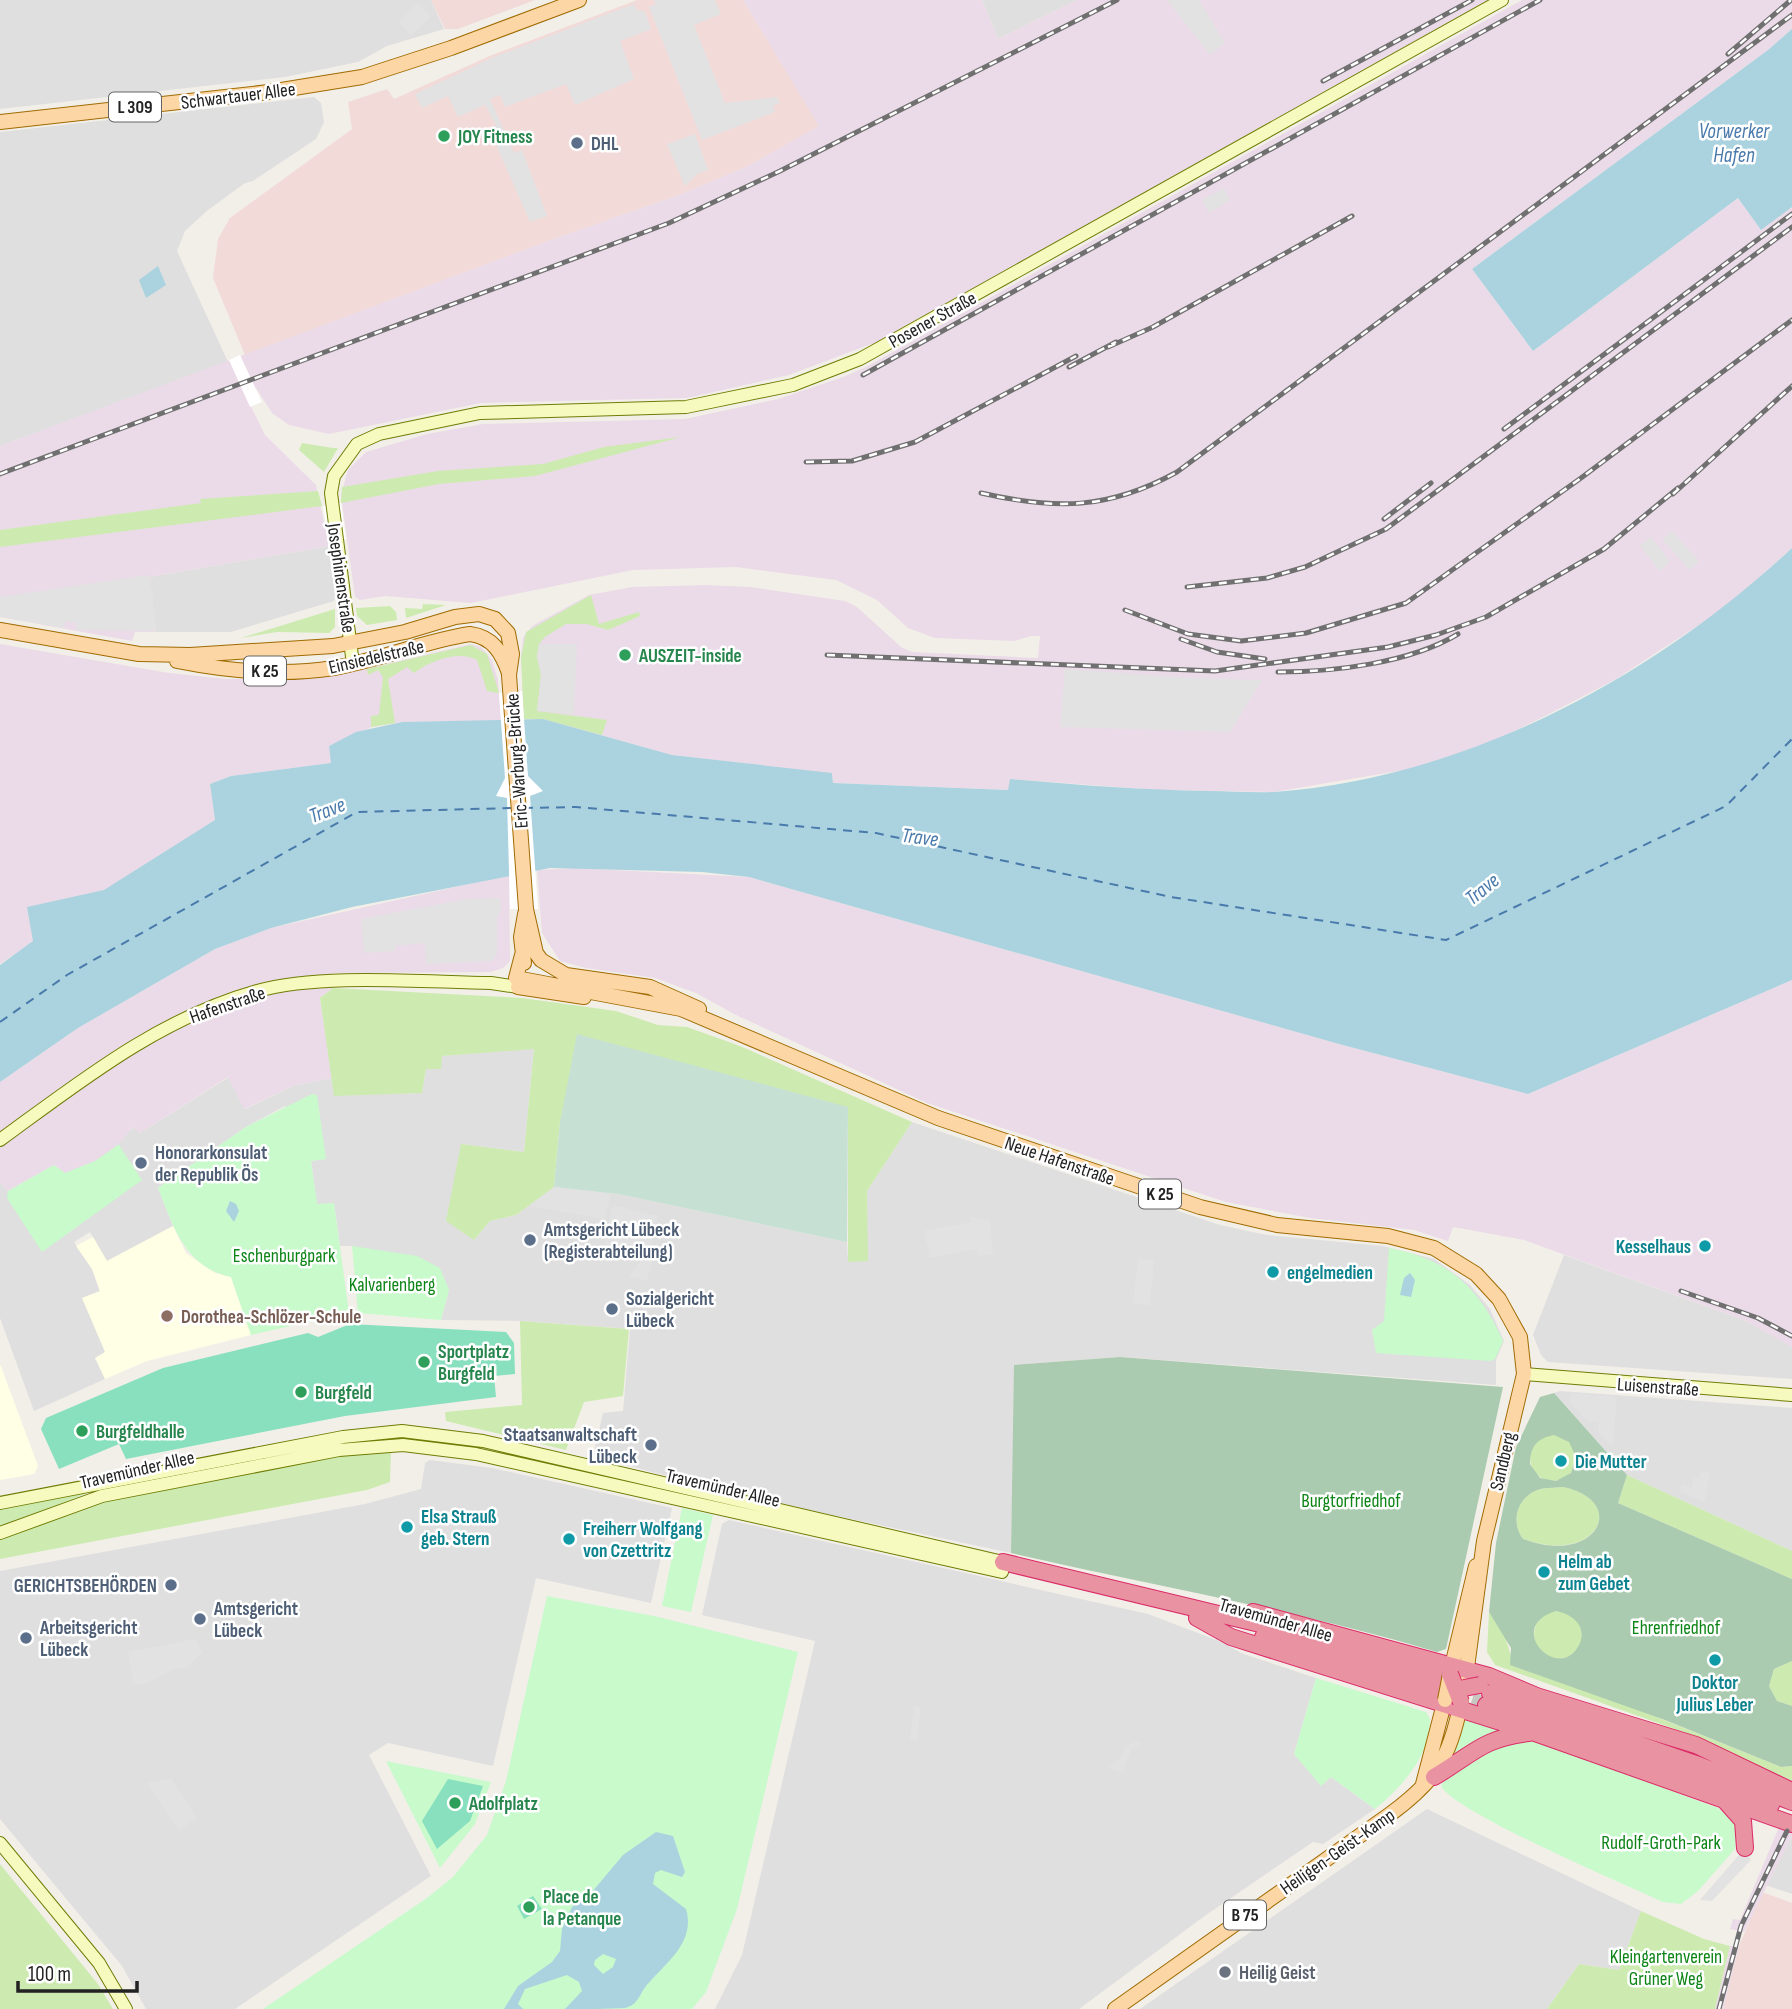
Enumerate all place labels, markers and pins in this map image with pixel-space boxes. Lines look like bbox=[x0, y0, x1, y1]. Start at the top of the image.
place label: JOY Fitness bbox=[457, 126, 533, 149]
marker: JOY Fitness bbox=[436, 128, 452, 144]
place label: DHL bbox=[591, 133, 619, 156]
marker: DHL bbox=[569, 135, 585, 151]
place label: AUSZEIT-inside bbox=[638, 645, 742, 668]
marker: AUSZEIT-inside bbox=[617, 647, 633, 663]
place label: Honorarkonsulat der Republik Ös bbox=[155, 1142, 267, 1187]
marker: Honorarkonsulat der Republik Ös bbox=[133, 1155, 149, 1171]
place label: Amtsgericht Lübeck (Registerabteilung) bbox=[543, 1219, 679, 1264]
marker: Amtsgericht Lübeck (Registerabteilung) bbox=[522, 1232, 538, 1248]
place label: Kesselhaus bbox=[1616, 1236, 1691, 1259]
marker: Kesselhaus bbox=[1697, 1238, 1713, 1254]
place label: engelmedien bbox=[1287, 1262, 1373, 1285]
marker: engelmedien bbox=[1265, 1264, 1281, 1280]
place label: Sozialgericht Lübeck bbox=[626, 1288, 714, 1333]
marker: Sozialgericht Lübeck bbox=[604, 1301, 620, 1317]
place label: Dorothea-Schlözer-Schule bbox=[181, 1306, 361, 1329]
marker: Dorothea-Schlözer-Schule bbox=[159, 1308, 175, 1324]
place label: Sportplatz Burgfeld bbox=[438, 1341, 509, 1386]
marker: Sportplatz Burgfeld bbox=[416, 1354, 432, 1370]
place label: Burgfeld bbox=[315, 1382, 372, 1405]
marker: Burgfeld bbox=[293, 1384, 309, 1400]
place label: Burgfeldhalle bbox=[96, 1421, 185, 1444]
marker: Burgfeldhalle bbox=[74, 1423, 90, 1439]
place label: Staatsanwaltschaft Lübeck bbox=[504, 1424, 637, 1469]
marker: Staatsanwaltschaft Lübeck bbox=[643, 1437, 659, 1453]
place label: Die Mutter bbox=[1575, 1451, 1647, 1474]
marker: Die Mutter bbox=[1553, 1453, 1569, 1469]
place label: Elsa Strauß geb. Stern bbox=[421, 1506, 497, 1551]
place label: Freiherr Wolfgang von Czettritz bbox=[583, 1518, 702, 1563]
marker: Elsa Strauß geb. Stern bbox=[399, 1519, 415, 1535]
marker: Freiherr Wolfgang von Czettritz bbox=[561, 1531, 577, 1547]
place label: Helm ab zum Gebet bbox=[1558, 1551, 1630, 1596]
marker: Helm ab zum Gebet bbox=[1536, 1564, 1552, 1580]
place label: GERICHTSBEHÖRDEN bbox=[14, 1575, 157, 1598]
marker: GERICHTSBEHÖRDEN bbox=[163, 1577, 179, 1593]
place label: Amtsgericht Lübeck bbox=[213, 1598, 298, 1643]
marker: Amtsgericht Lübeck bbox=[192, 1611, 208, 1627]
place label: Arbeitsgericht Lübeck bbox=[39, 1617, 137, 1662]
marker: Arbeitsgericht Lübeck bbox=[18, 1630, 34, 1646]
marker: Doktor Julius Leber bbox=[1707, 1652, 1723, 1668]
place label: Doktor Julius Leber bbox=[1676, 1672, 1754, 1717]
place label: Adolfplatz bbox=[468, 1793, 538, 1816]
marker: Adolfplatz bbox=[447, 1795, 463, 1811]
place label: Place de la Petanque bbox=[543, 1886, 621, 1931]
marker: Place de la Petanque bbox=[521, 1899, 537, 1915]
place label: Heilig Geist bbox=[1239, 1962, 1316, 1985]
marker: Heilig Geist bbox=[1217, 1964, 1233, 1980]

